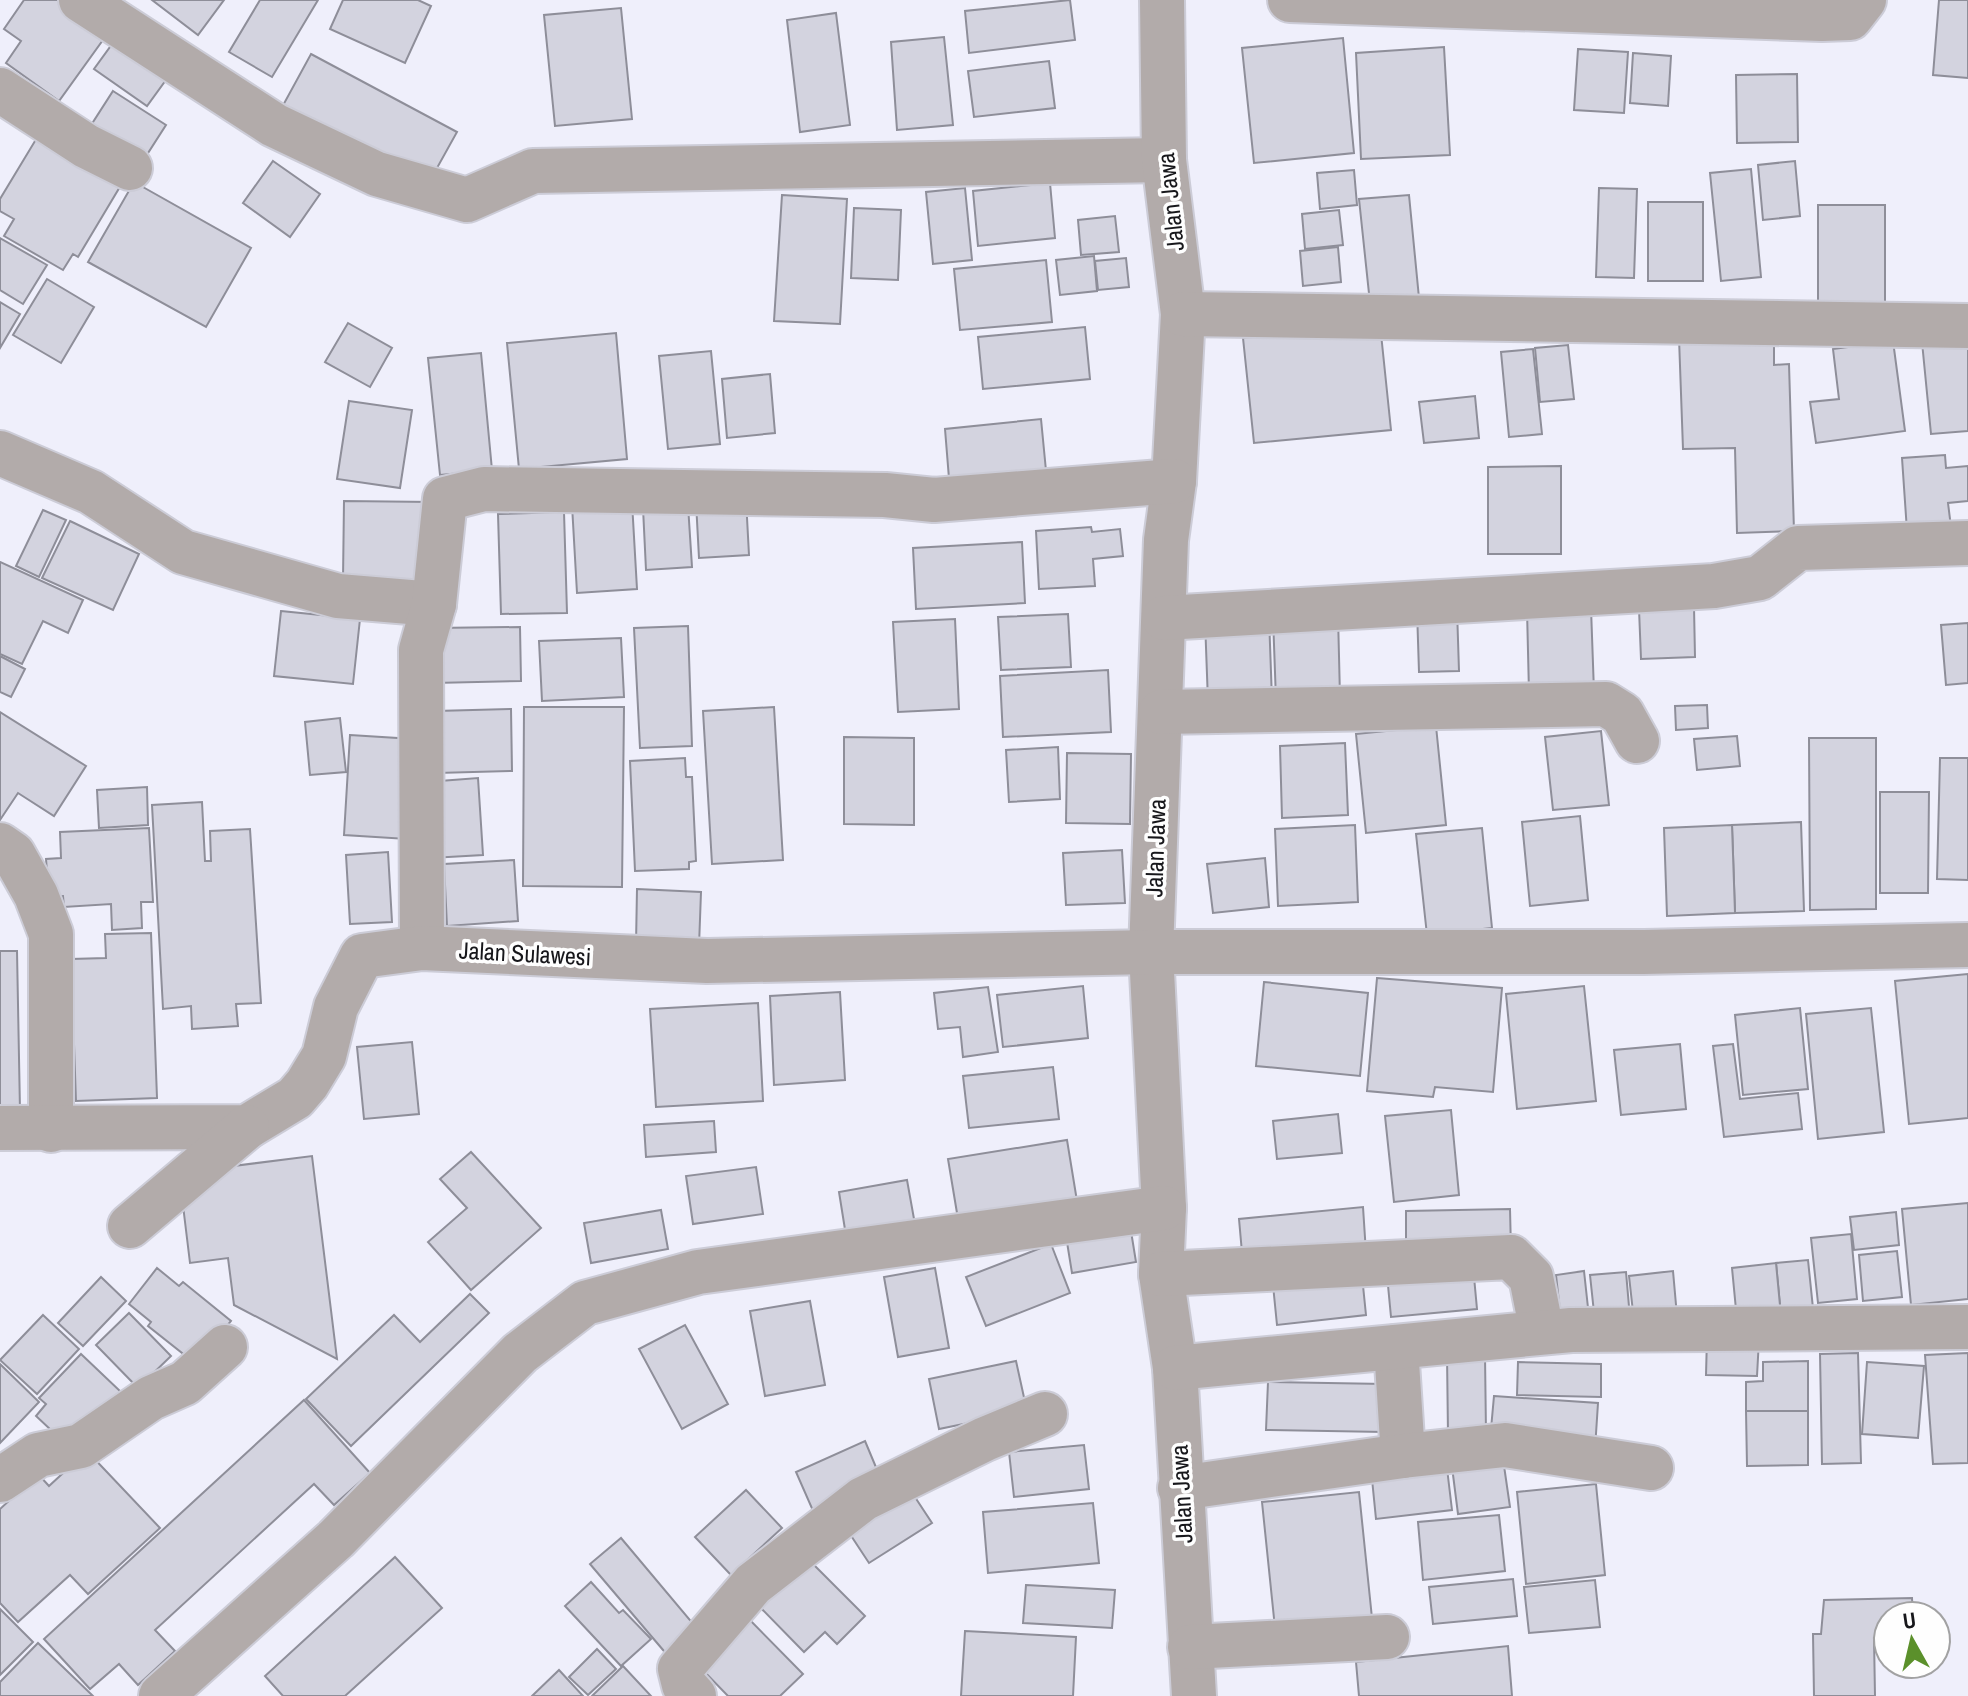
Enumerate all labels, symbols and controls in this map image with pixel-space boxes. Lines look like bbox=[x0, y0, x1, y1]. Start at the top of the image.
street label: Jalan Jawa bbox=[1149, 151, 1191, 253]
street label: Jalan Jawa bbox=[1137, 798, 1173, 898]
street label: Jalan Sulawesi bbox=[458, 934, 592, 972]
street label: Jalan Jawa bbox=[1162, 1444, 1200, 1544]
north arrow bbox=[1872, 1600, 1952, 1680]
text: U bbox=[1901, 1604, 1918, 1636]

